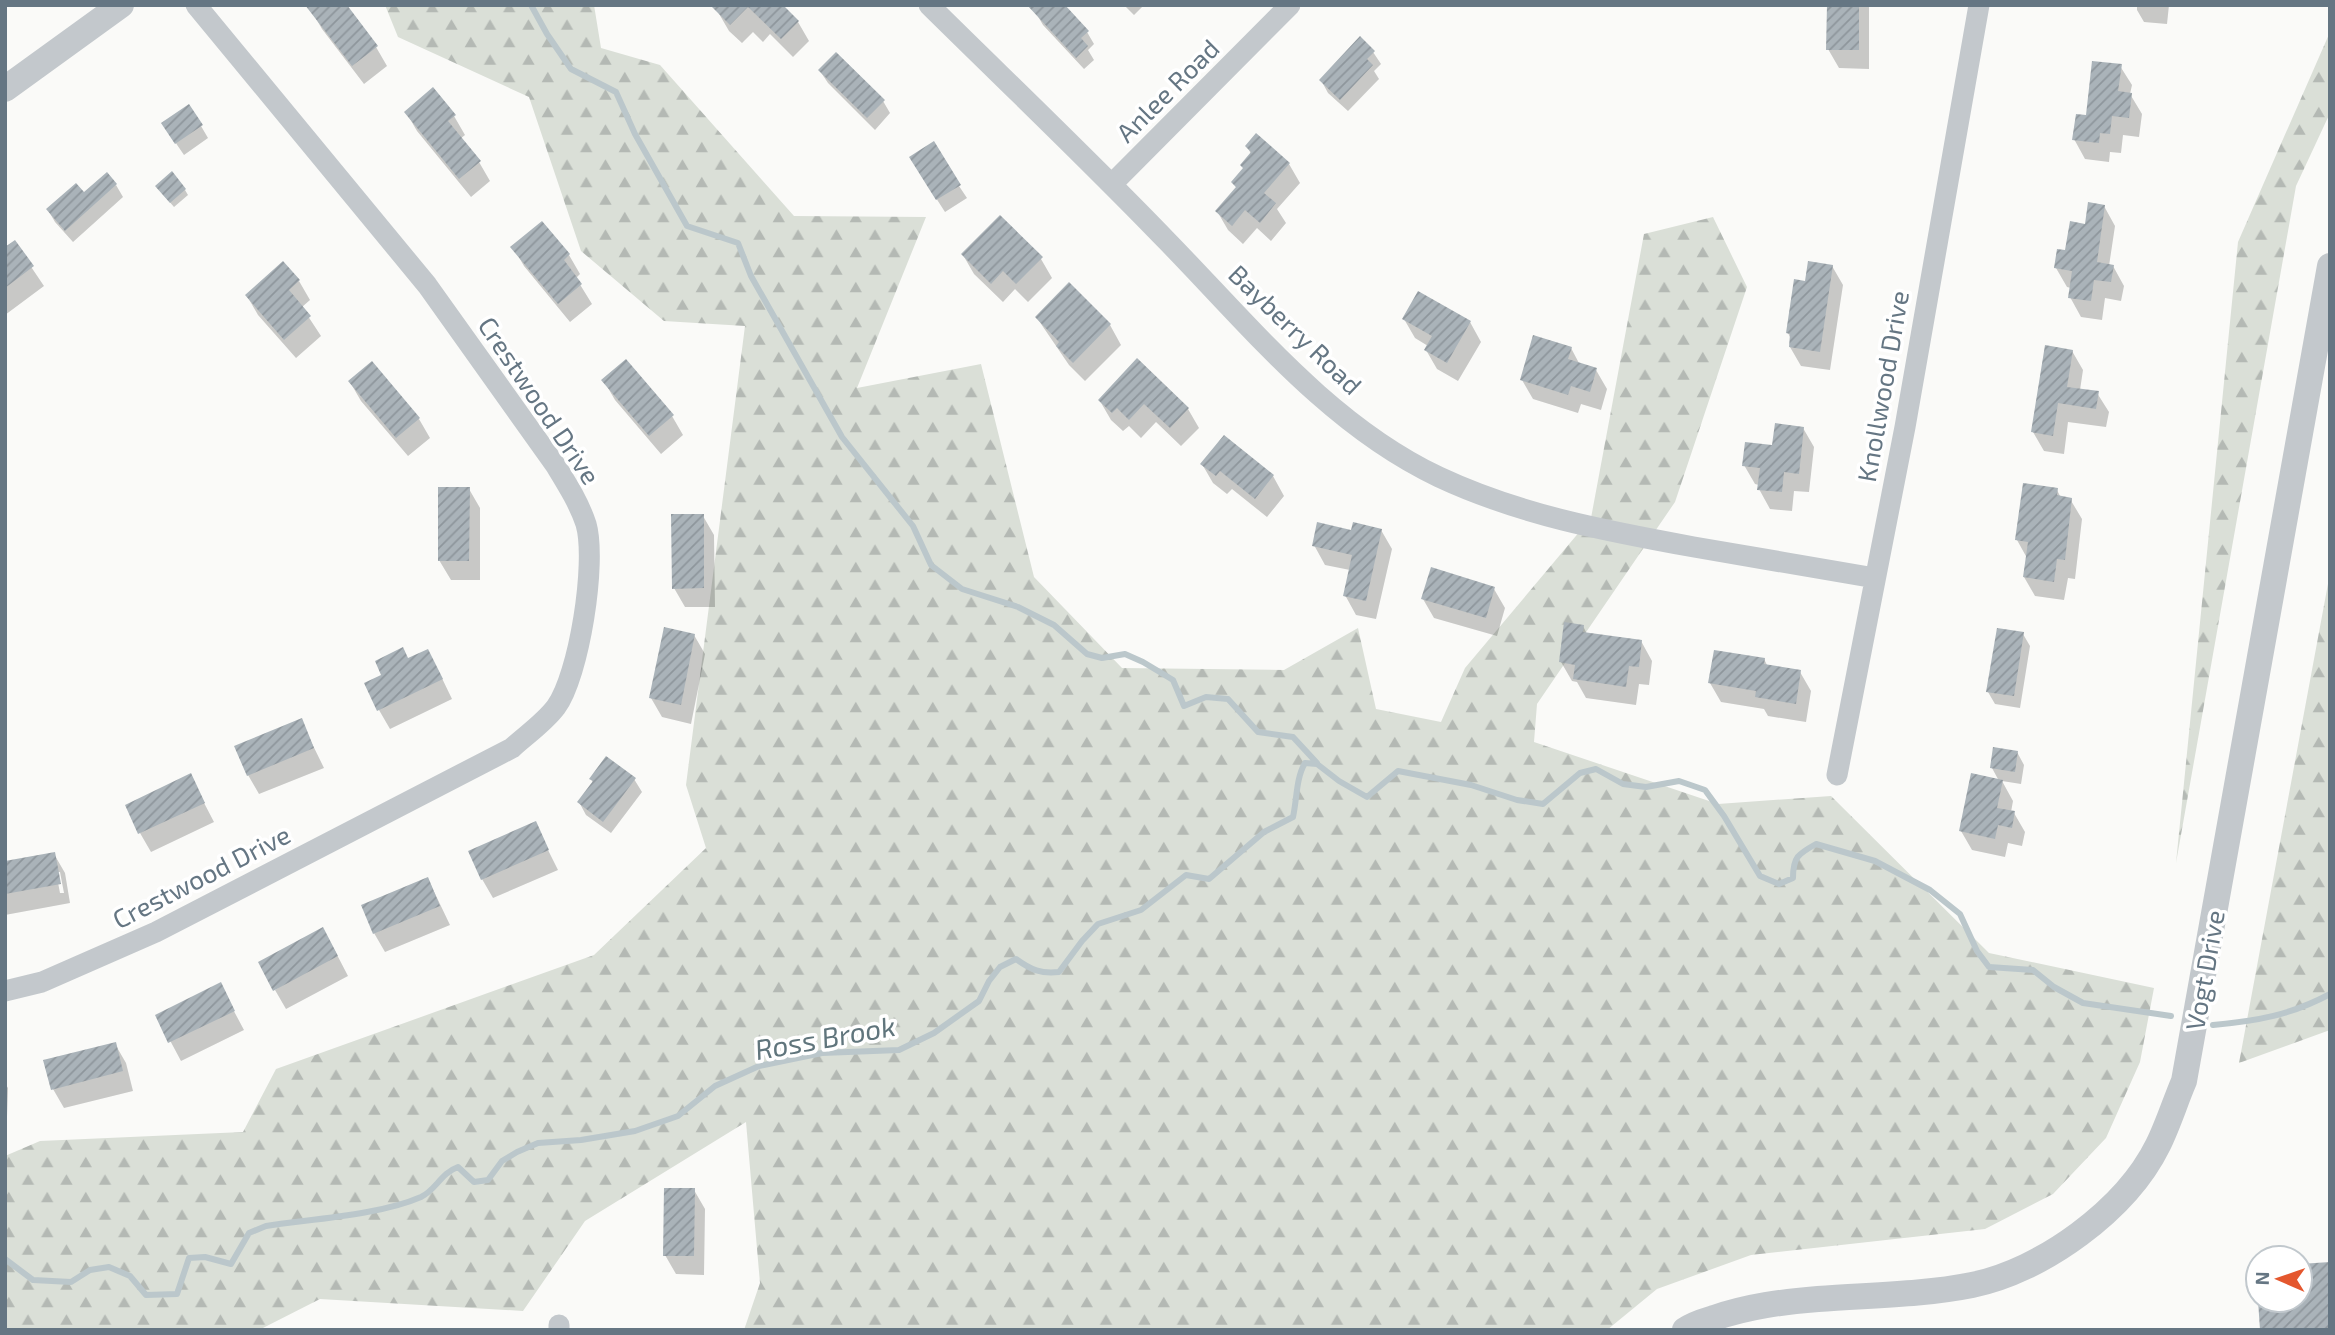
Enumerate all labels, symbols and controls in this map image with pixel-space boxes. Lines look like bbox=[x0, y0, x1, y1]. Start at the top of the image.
street label: Anlee Road bbox=[1109, 32, 1225, 148]
street label: Bayberry Road bbox=[1223, 258, 1369, 400]
street label: Knollwood Drive bbox=[1850, 288, 1914, 484]
street label: Crestwood Drive bbox=[473, 310, 607, 490]
street label: Crestwood Drive bbox=[107, 818, 295, 934]
street label: Vogt Drive bbox=[2178, 907, 2230, 1033]
water label: Ross Brook bbox=[752, 1008, 898, 1066]
north arrow bbox=[2244, 1244, 2314, 1314]
text: N bbox=[2250, 1271, 2273, 1286]

